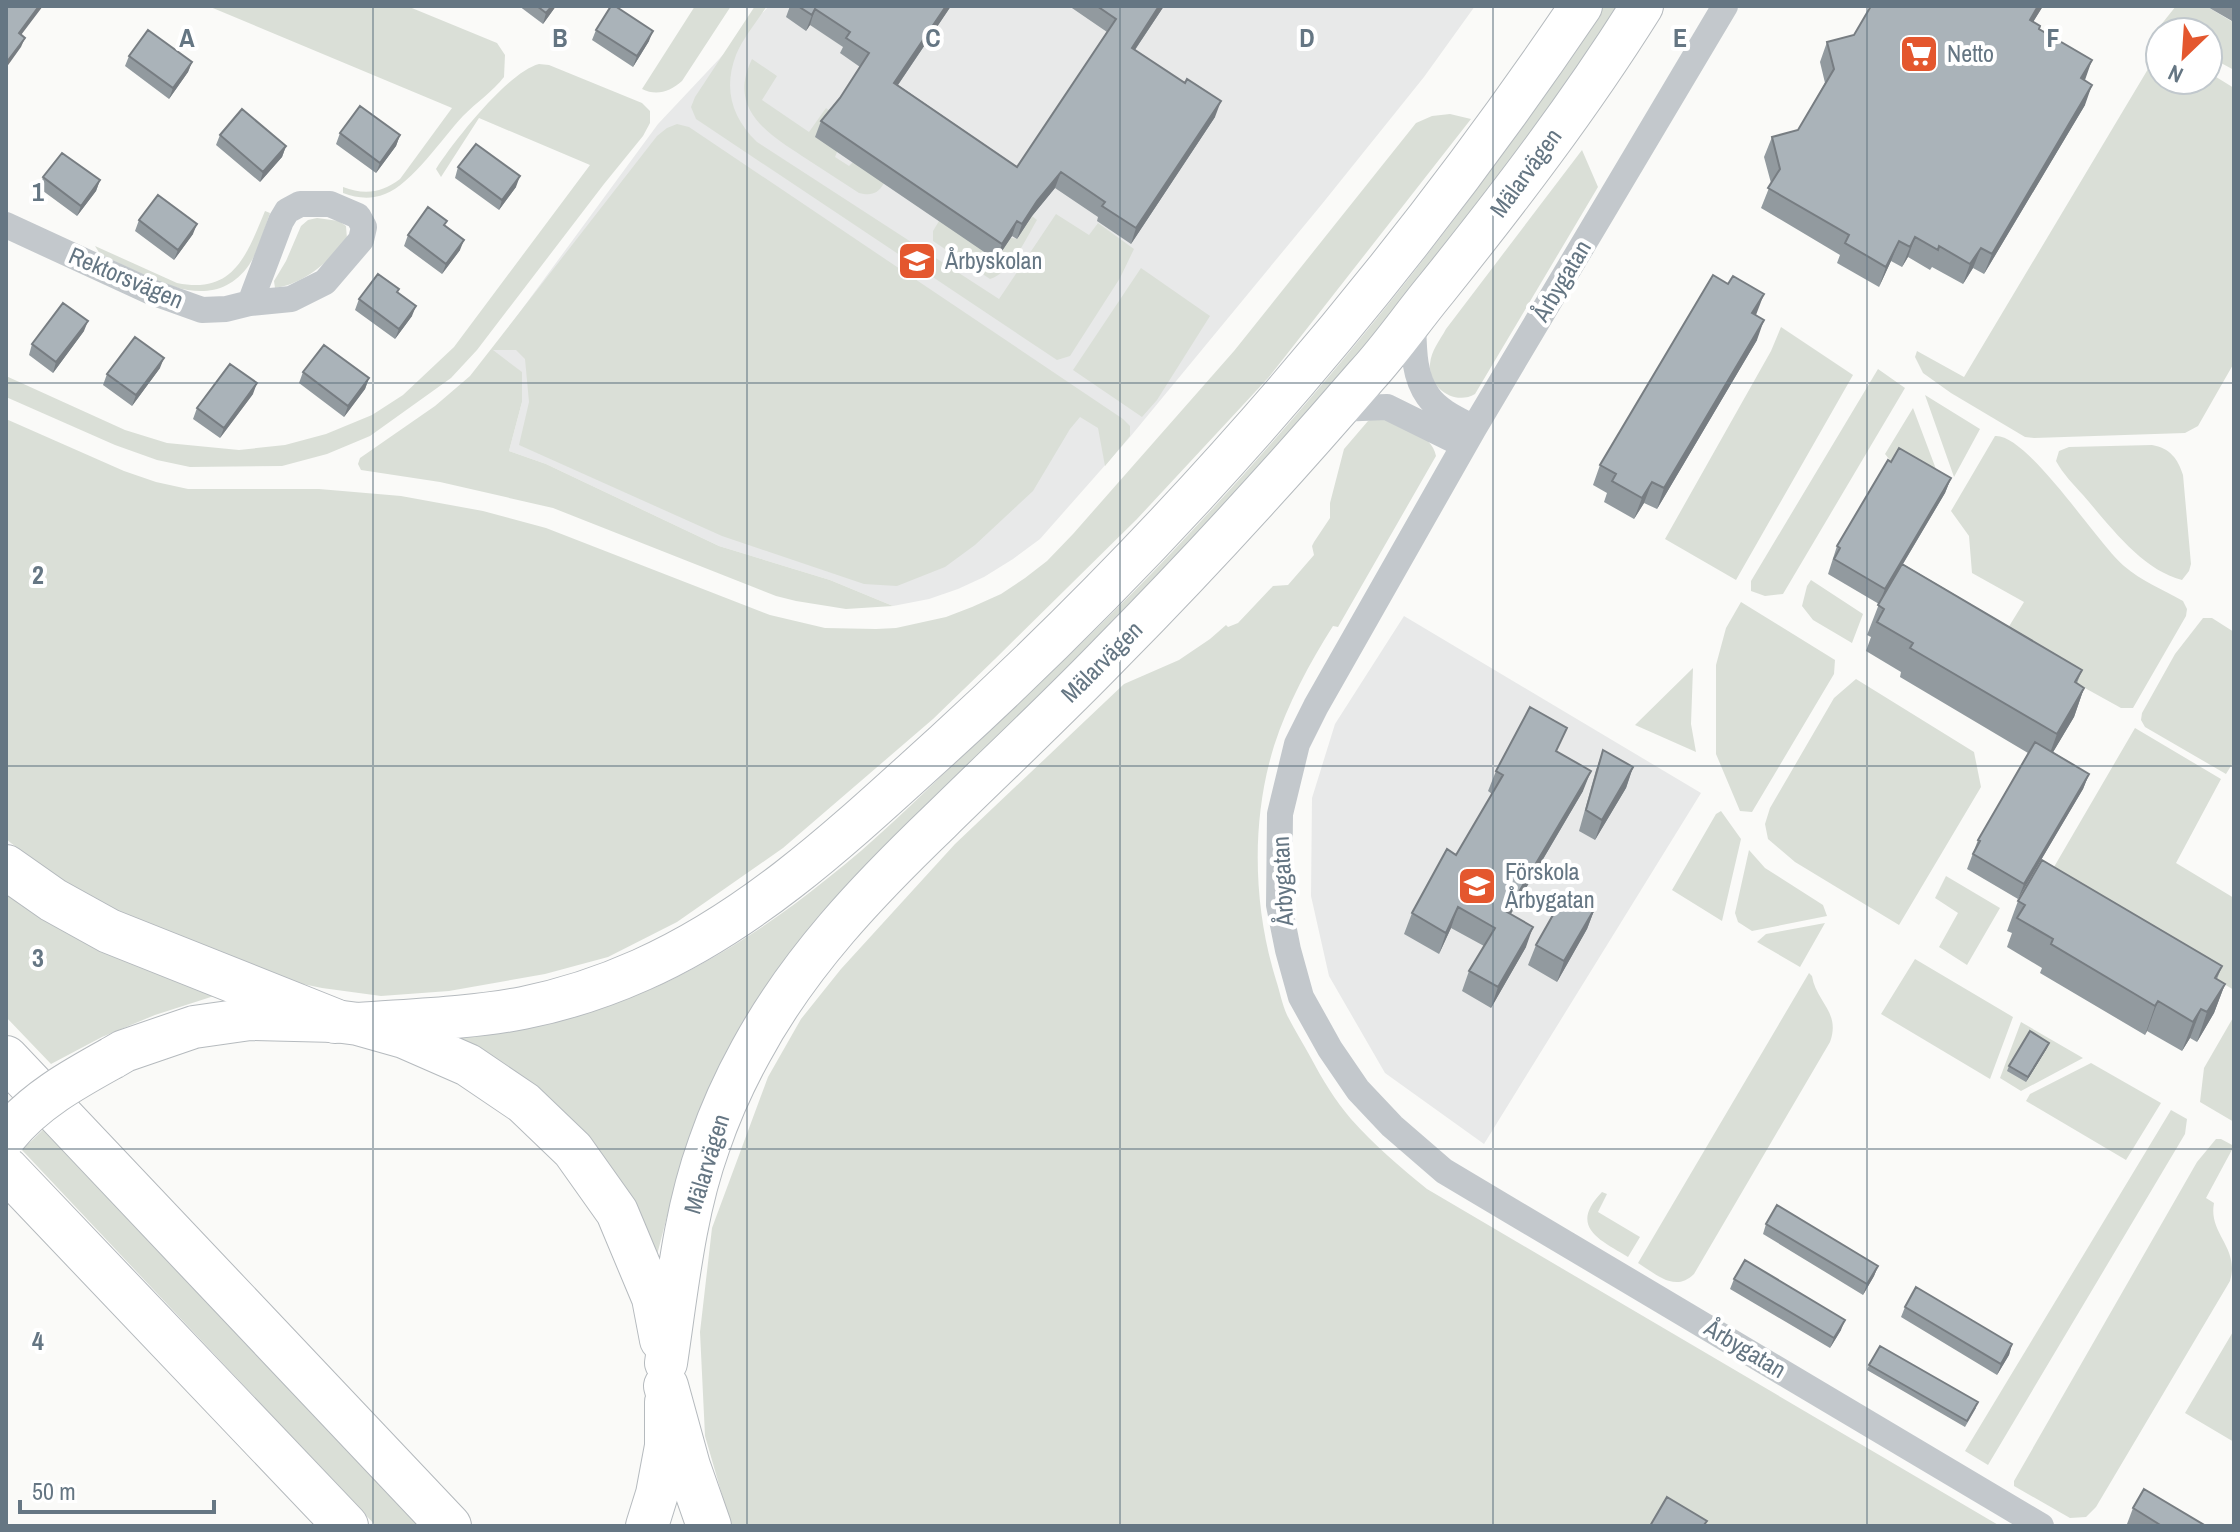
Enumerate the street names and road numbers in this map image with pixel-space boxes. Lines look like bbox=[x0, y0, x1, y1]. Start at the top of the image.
street label: Mälarvägen bbox=[1482, 121, 1568, 223]
street label: Årbygatan bbox=[1524, 234, 1598, 328]
street label: Rektorsvägen bbox=[64, 239, 189, 316]
street label: Mälarvägen bbox=[1054, 614, 1149, 709]
street label: Årbygatan bbox=[1264, 835, 1300, 928]
street label: Mälarvägen bbox=[676, 1110, 736, 1218]
street label: Årbygatan bbox=[1698, 1311, 1792, 1385]

